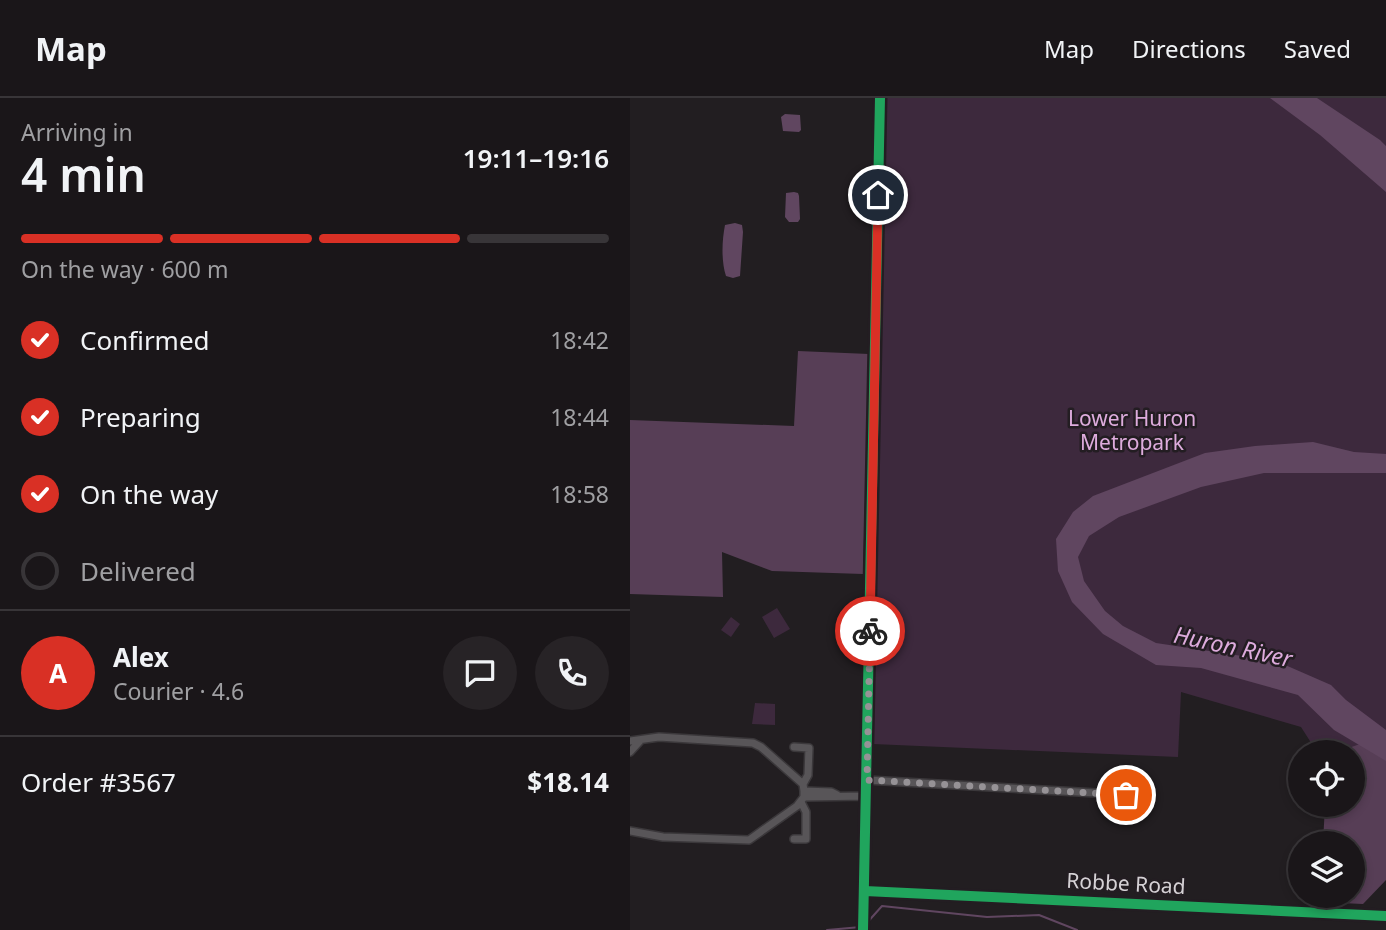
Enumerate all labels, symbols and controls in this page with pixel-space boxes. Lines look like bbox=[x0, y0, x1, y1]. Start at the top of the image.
text: Map bbox=[35, 26, 107, 71]
text: Map bbox=[1044, 32, 1094, 65]
text: Directions bbox=[1132, 32, 1246, 65]
text: Saved bbox=[1284, 32, 1351, 65]
text: Arriving in bbox=[21, 116, 133, 148]
text: 19:11–19:16 bbox=[463, 140, 609, 176]
text: 4 min bbox=[21, 143, 146, 205]
pin bbox=[848, 165, 908, 225]
icon: home bbox=[859, 176, 897, 214]
text: On the way · 600 m bbox=[21, 253, 228, 285]
icon: check bbox=[21, 321, 59, 359]
text: Confirmed bbox=[80, 322, 210, 358]
text: 18:42 bbox=[550, 324, 609, 356]
icon: check bbox=[21, 398, 59, 436]
text: Preparing bbox=[80, 399, 201, 435]
text: 18:44 bbox=[550, 401, 609, 433]
park label: Lower Huron Metropark bbox=[1068, 404, 1196, 456]
icon: check bbox=[21, 475, 59, 513]
text: On the way bbox=[80, 476, 218, 512]
text: 18:58 bbox=[550, 478, 609, 510]
text: Delivered bbox=[80, 553, 196, 589]
courier bbox=[835, 596, 905, 666]
icon: bike bbox=[851, 612, 889, 650]
water label: Huron River bbox=[1171, 618, 1296, 674]
button: chat bbox=[443, 636, 517, 710]
button: phone bbox=[535, 636, 609, 710]
text: Alex bbox=[113, 639, 169, 675]
text: A bbox=[49, 655, 67, 691]
text: Courier · 4.6 bbox=[113, 675, 244, 707]
map controls bbox=[1288, 740, 1365, 908]
button: locate bbox=[1288, 740, 1365, 817]
text: Order #3567 bbox=[21, 764, 176, 800]
text: $18.14 bbox=[527, 764, 609, 800]
pin bbox=[1096, 765, 1156, 825]
icon: bag bbox=[1107, 776, 1145, 814]
button: layers bbox=[1288, 831, 1365, 908]
street label: Robbe Road bbox=[1066, 866, 1186, 900]

